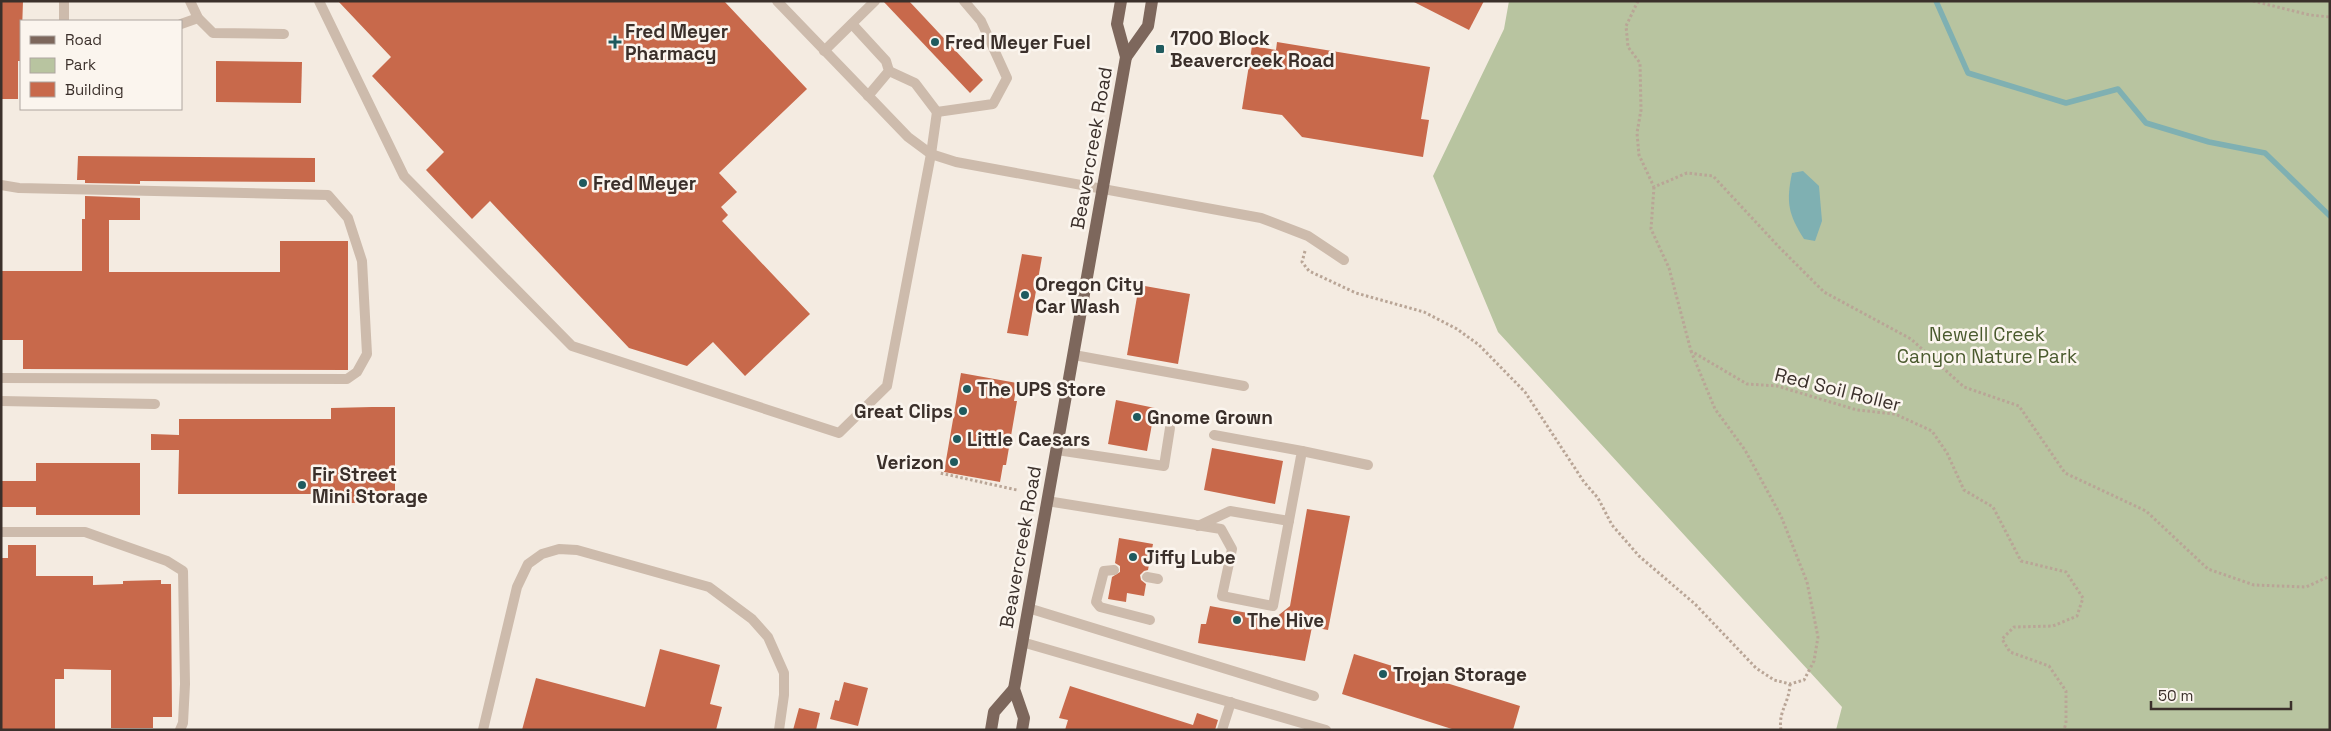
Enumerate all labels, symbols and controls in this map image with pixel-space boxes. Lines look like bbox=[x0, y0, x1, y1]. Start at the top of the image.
place label: Fred Meyer Pharmacy bbox=[625, 19, 728, 66]
legend bbox=[20, 20, 182, 110]
place label: 1700 Block Beavercreek Road bbox=[1170, 26, 1335, 73]
text: Road bbox=[65, 30, 102, 49]
place label: Fred Meyer Fuel bbox=[945, 30, 1091, 55]
marker: Fred Meyer Pharmacy bbox=[609, 36, 621, 48]
marker: Fred Meyer Fuel bbox=[929, 36, 941, 48]
marker: 1700 Block Beavercreek Road bbox=[1154, 43, 1166, 55]
text: Park bbox=[65, 55, 96, 74]
street label: Beavercreek Road bbox=[1065, 65, 1118, 231]
text: Building bbox=[65, 80, 124, 99]
place label: Fred Meyer bbox=[593, 171, 696, 196]
marker: Fred Meyer bbox=[577, 177, 589, 189]
place label: Oregon City Car Wash bbox=[1035, 272, 1144, 319]
marker: Oregon City Car Wash bbox=[1019, 289, 1031, 301]
park label: Newell Creek Canyon Nature Park bbox=[1897, 322, 2077, 369]
street label: Red Soil Roller bbox=[1772, 362, 1904, 417]
place label: The UPS Store bbox=[977, 377, 1106, 402]
marker: The UPS Store bbox=[961, 383, 973, 395]
place label: Great Clips bbox=[854, 399, 953, 424]
marker: Great Clips bbox=[957, 405, 969, 417]
place label: Gnome Grown bbox=[1147, 405, 1273, 430]
marker: Gnome Grown bbox=[1131, 411, 1143, 423]
place label: Little Caesars bbox=[967, 427, 1090, 452]
marker: Little Caesars bbox=[951, 433, 963, 445]
place label: Verizon bbox=[876, 450, 944, 475]
marker: Verizon bbox=[948, 456, 960, 468]
place label: Fir Street Mini Storage bbox=[312, 462, 428, 509]
street label: Beavercreek Road bbox=[994, 464, 1047, 630]
marker: Fir Street Mini Storage bbox=[296, 479, 308, 491]
place label: Jiffy Lube bbox=[1143, 545, 1236, 570]
marker: Jiffy Lube bbox=[1127, 551, 1139, 563]
place label: The Hive bbox=[1247, 608, 1324, 633]
marker: The Hive bbox=[1231, 614, 1243, 626]
place label: Trojan Storage bbox=[1393, 662, 1527, 687]
marker: Trojan Storage bbox=[1377, 668, 1389, 680]
scale bar bbox=[2151, 678, 2291, 710]
text: 50 m bbox=[2158, 686, 2193, 705]

